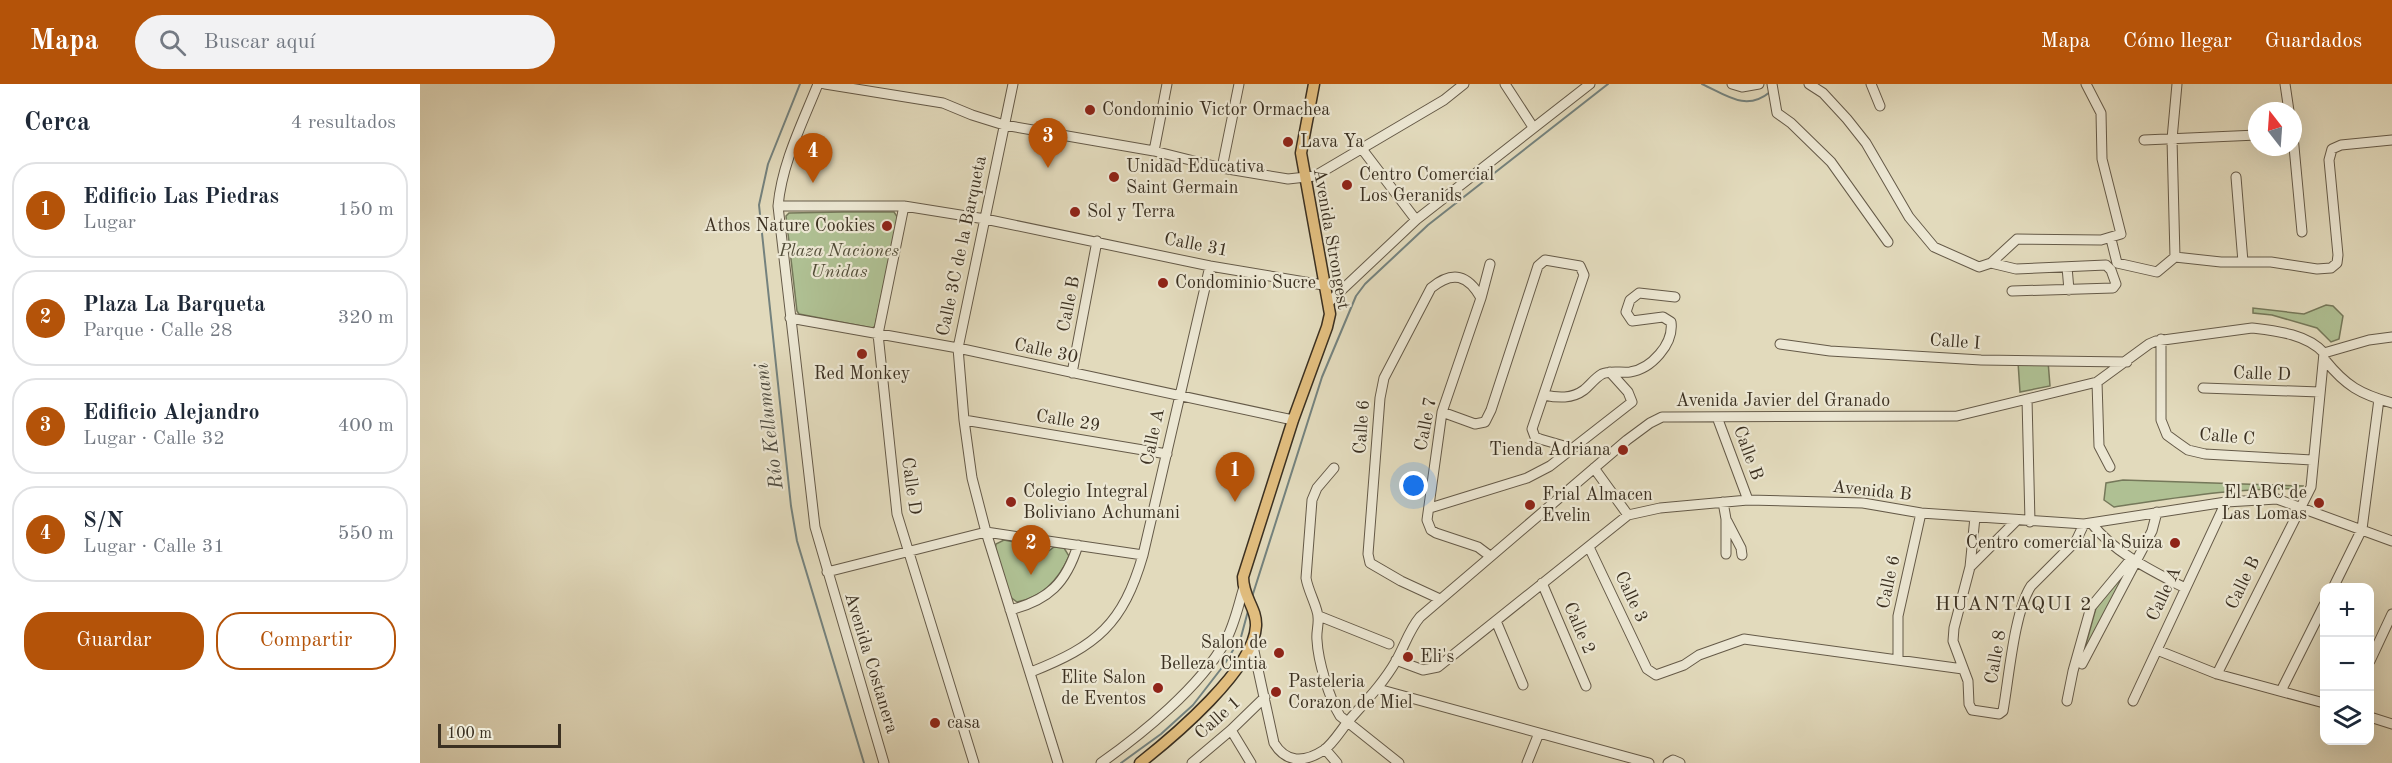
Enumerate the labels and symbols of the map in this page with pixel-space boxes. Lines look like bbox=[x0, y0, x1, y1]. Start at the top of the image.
place label: Condominio Victor Ormachea bbox=[1102, 101, 1330, 119]
north arrow bbox=[2248, 102, 2302, 156]
marker: Condominio Victor Ormachea bbox=[1083, 103, 1097, 117]
pin: 3 bbox=[1028, 118, 1068, 168]
place label: Lava Ya bbox=[1300, 133, 1364, 151]
pin: 4 bbox=[794, 134, 832, 183]
marker: Lava Ya bbox=[1281, 135, 1295, 149]
street label: Calle 3C de la Barqueta bbox=[934, 154, 990, 338]
place label: Unidad Educativa Saint Germain bbox=[1126, 158, 1265, 197]
place label: Centro Comercial Los Geranids bbox=[1359, 166, 1494, 205]
street label: Avenida Strongest bbox=[1310, 167, 1352, 311]
marker: Unidad Educativa Saint Germain bbox=[1107, 170, 1121, 184]
marker: Centro Comercial Los Geranids bbox=[1340, 178, 1354, 192]
place label: Sol y Terra bbox=[1087, 203, 1175, 221]
marker: Sol y Terra bbox=[1068, 205, 1082, 219]
place label: Athos Nature Cookies bbox=[704, 217, 875, 235]
marker: Athos Nature Cookies bbox=[880, 219, 894, 233]
street label: Calle 31 bbox=[1162, 230, 1230, 260]
park label: Plaza Naciones Unidas bbox=[778, 242, 900, 281]
place label: Condominio Sucre bbox=[1175, 274, 1316, 292]
street label: Calle B bbox=[1055, 275, 1083, 333]
marker: Condominio Sucre bbox=[1156, 276, 1170, 290]
street label: Calle I bbox=[1929, 331, 1981, 353]
street label: Calle 30 bbox=[1012, 335, 1080, 367]
marker: Red Monkey bbox=[855, 347, 869, 361]
water label: Río Kellumani bbox=[752, 361, 788, 491]
street label: Calle D bbox=[2233, 364, 2291, 384]
place label: Red Monkey bbox=[814, 365, 911, 383]
street label: Avenida Javier del Granado bbox=[1676, 392, 1890, 410]
street label: Calle 7 bbox=[1412, 396, 1440, 452]
street label: Calle 6 bbox=[1351, 399, 1373, 455]
street label: Calle 29 bbox=[1035, 407, 1101, 435]
street label: Calle A bbox=[1138, 407, 1168, 467]
street label: Calle B bbox=[1730, 423, 1766, 483]
street label: Calle C bbox=[2198, 426, 2256, 448]
place label: Tienda Adriana bbox=[1489, 441, 1611, 459]
marker: Tienda Adriana bbox=[1616, 443, 1630, 457]
pin: 1 bbox=[1216, 452, 1254, 502]
street label: Calle D bbox=[898, 456, 924, 516]
your location bbox=[1399, 471, 1428, 500]
street label: Avenida B bbox=[1831, 478, 1913, 504]
place label: Colegio Integral Boliviano Achumani bbox=[1023, 483, 1180, 522]
place label: El ABC de Las Lomas bbox=[2221, 484, 2307, 523]
place label: Frial Almacen Evelin bbox=[1542, 486, 1653, 525]
marker: Colegio Integral Boliviano Achumani bbox=[1004, 495, 1018, 509]
marker: El ABC de Las Lomas bbox=[2312, 496, 2326, 510]
marker: Frial Almacen Evelin bbox=[1523, 498, 1537, 512]
pin: 2 bbox=[1012, 526, 1050, 575]
place label: Centro comercial la Suiza bbox=[1966, 534, 2163, 552]
marker: Centro comercial la Suiza bbox=[2168, 536, 2182, 550]
street label: Calle 6 bbox=[1875, 554, 1903, 610]
street label: Calle B bbox=[2223, 554, 2263, 612]
street label: Calle A bbox=[2144, 564, 2184, 624]
street label: Calle 3 bbox=[1611, 569, 1651, 625]
street label: Avenida Costanera bbox=[841, 591, 901, 735]
district label: HUANTAQUI 2 bbox=[1935, 595, 2093, 615]
street label: Calle 2 bbox=[1560, 599, 1598, 657]
street label: Calle 8 bbox=[1982, 629, 2010, 685]
place label: Salon de Belleza Cintia bbox=[1160, 634, 1267, 673]
marker: Salon de Belleza Cintia bbox=[1272, 646, 1286, 660]
place label: Eli's bbox=[1420, 648, 1454, 666]
marker: Eli's bbox=[1401, 650, 1415, 664]
place label: Elite Salon de Eventos bbox=[1061, 669, 1146, 708]
place label: Pasteleria Corazon de Miel bbox=[1288, 673, 1413, 712]
marker: Elite Salon de Eventos bbox=[1151, 681, 1165, 695]
marker: Pasteleria Corazon de Miel bbox=[1269, 685, 1283, 699]
street label: Calle 1 bbox=[1192, 693, 1244, 743]
place label: casa bbox=[947, 714, 981, 732]
marker: casa bbox=[928, 716, 942, 730]
scale bar bbox=[438, 721, 561, 748]

